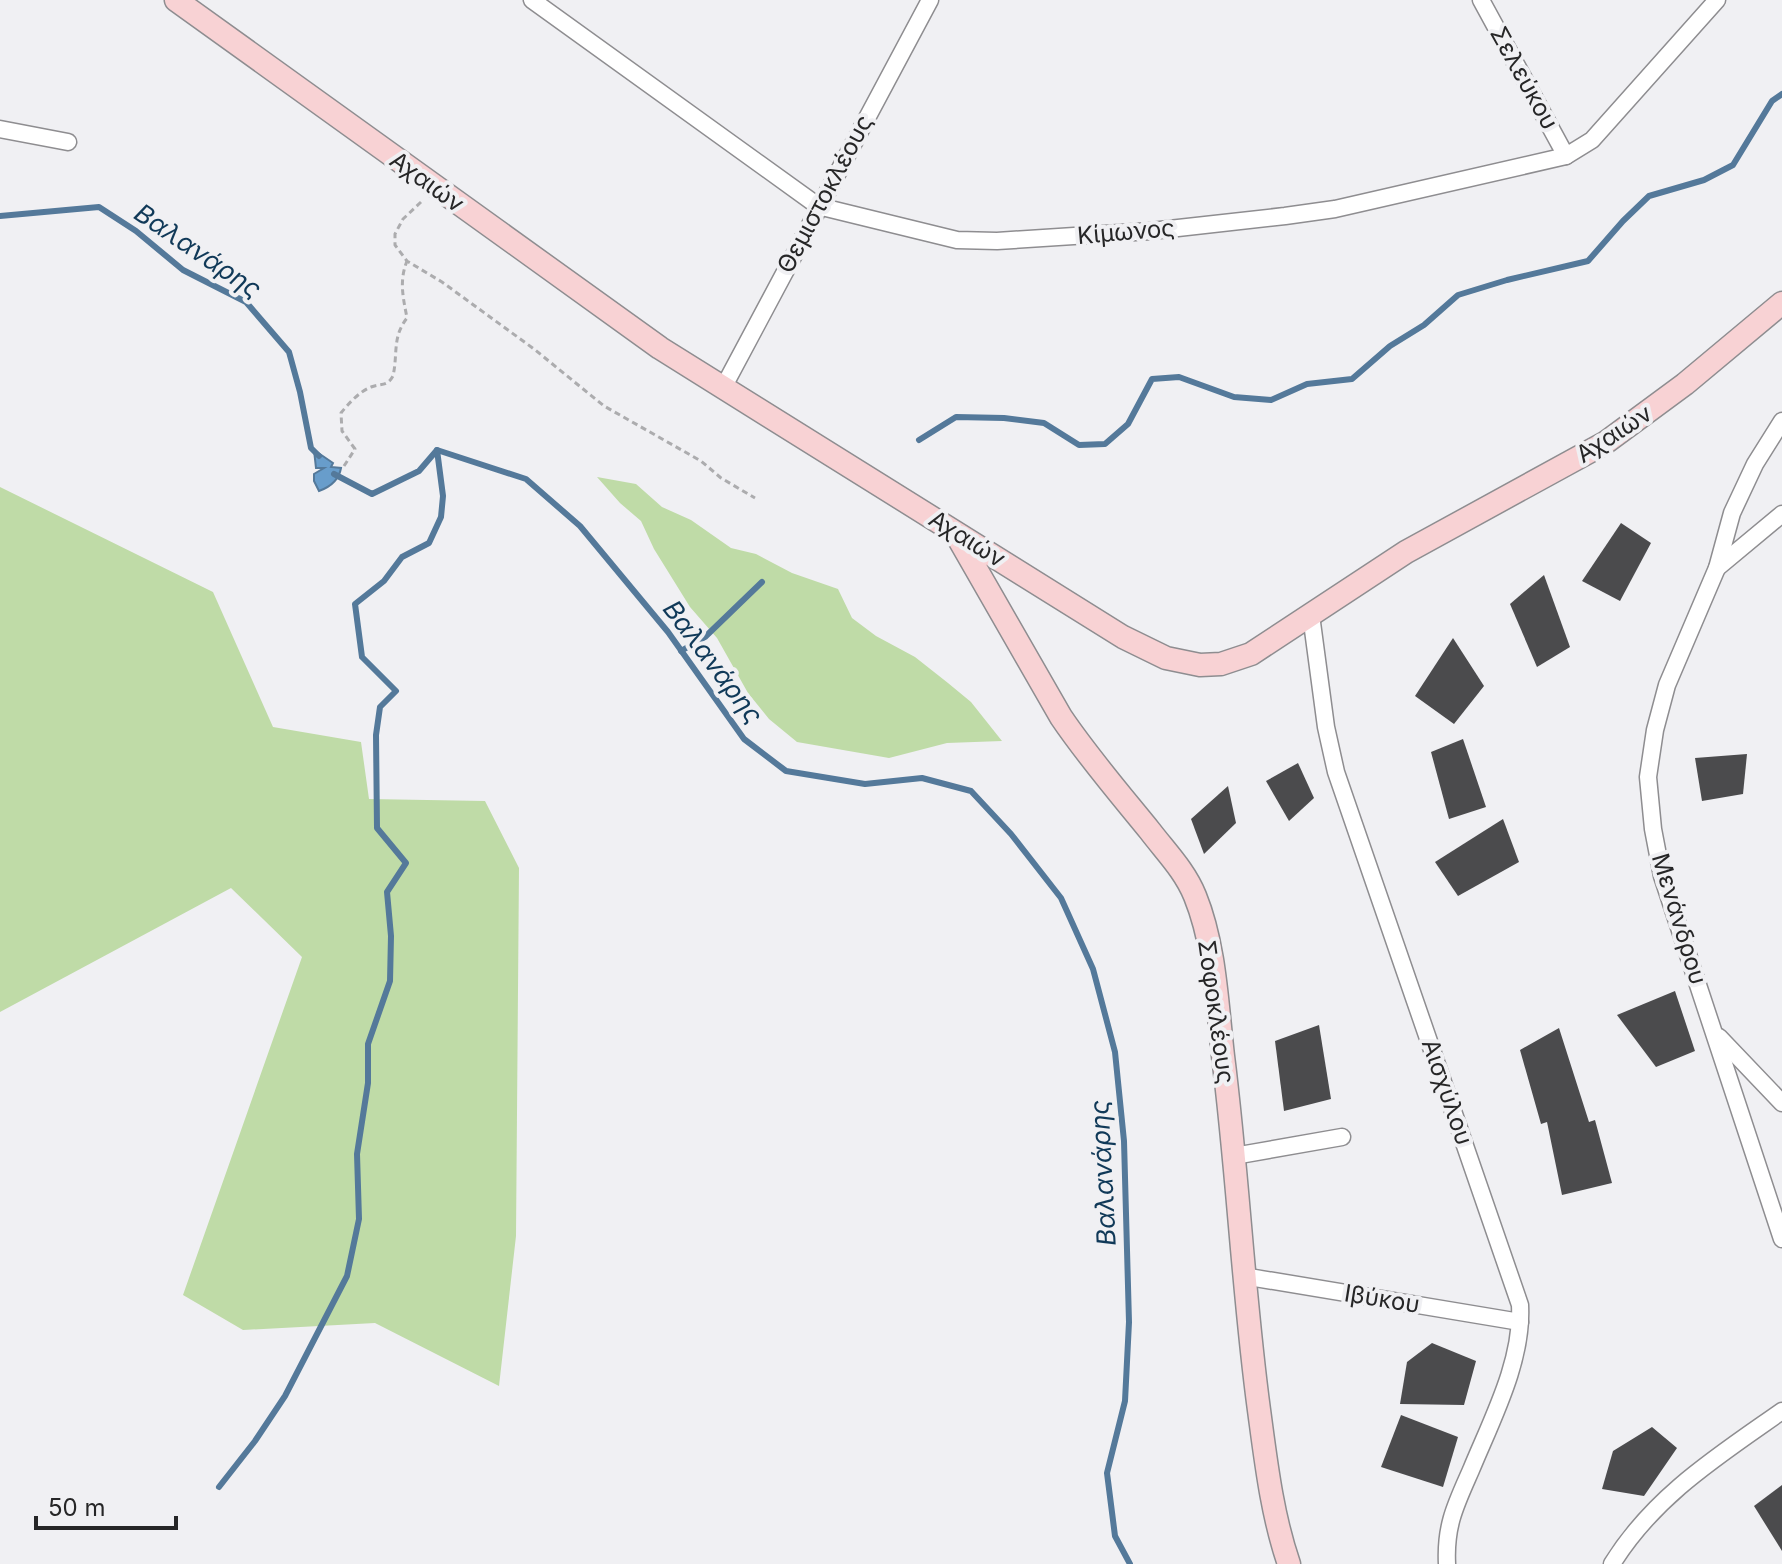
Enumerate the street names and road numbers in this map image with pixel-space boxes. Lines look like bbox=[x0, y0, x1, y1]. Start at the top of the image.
street label: Σελεύκου bbox=[1484, 21, 1565, 134]
street label: Θεμιστοκλέους bbox=[771, 110, 878, 278]
street label: Αχαιών bbox=[385, 145, 470, 218]
street label: Κίμωνος bbox=[1076, 213, 1176, 250]
street label: Αχαιών bbox=[1570, 398, 1657, 469]
street label: Αχαιών bbox=[924, 504, 1011, 573]
street label: Μενάνδρου bbox=[1646, 850, 1713, 988]
street label: Σοφοκλέους bbox=[1192, 938, 1241, 1086]
street label: Αισχύλου bbox=[1416, 1035, 1479, 1149]
street label: Ιβύκου bbox=[1342, 1278, 1422, 1319]

